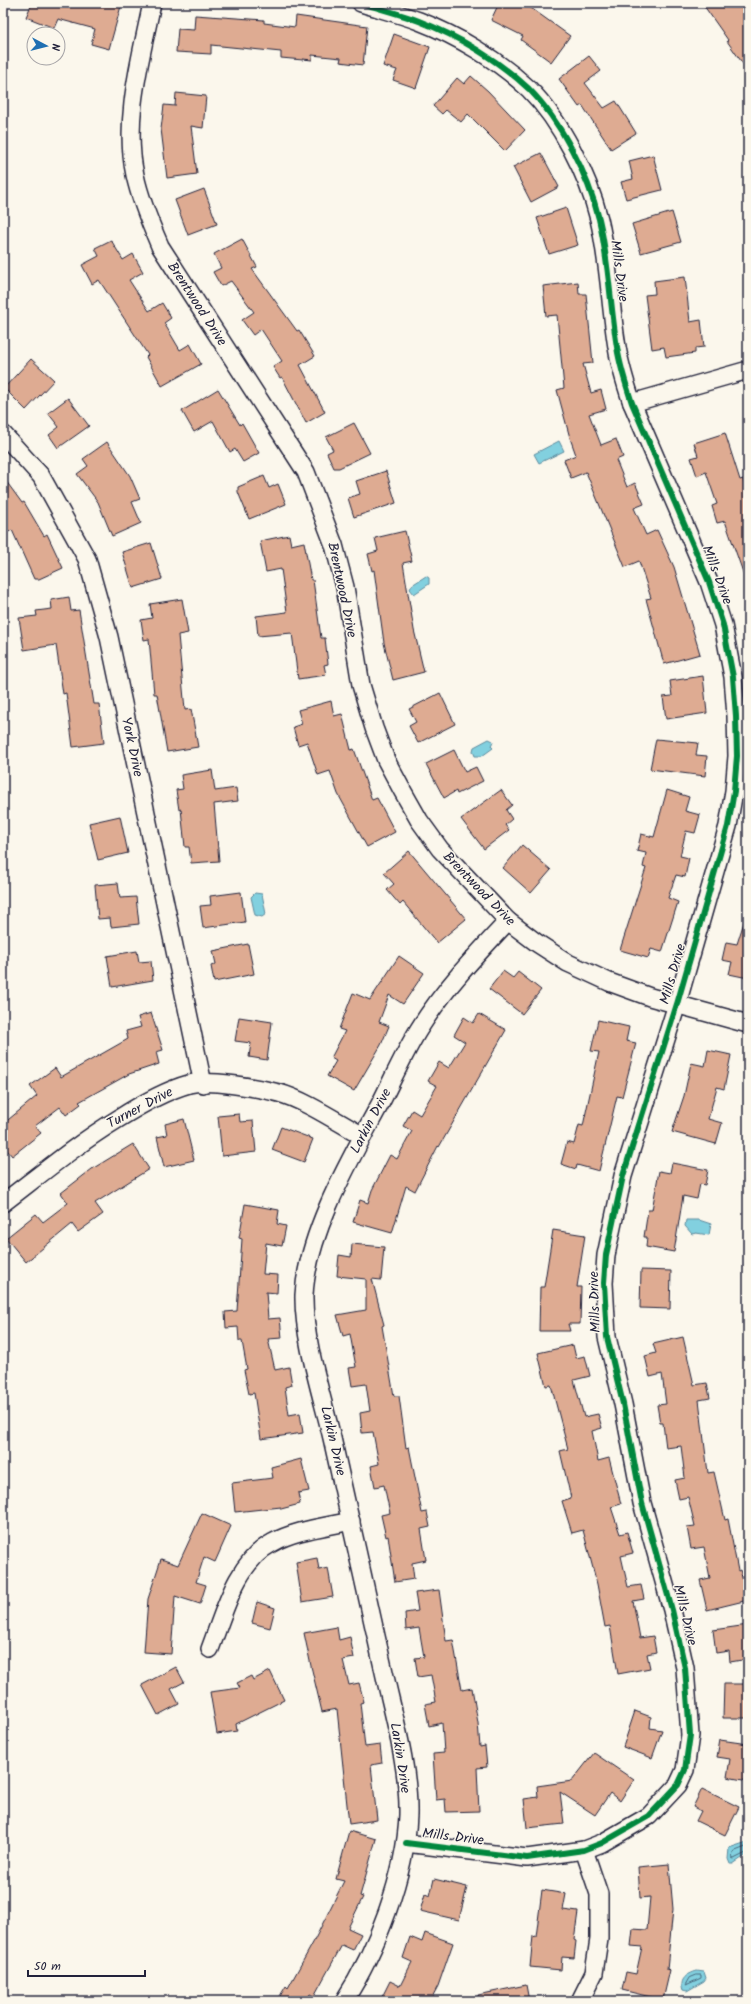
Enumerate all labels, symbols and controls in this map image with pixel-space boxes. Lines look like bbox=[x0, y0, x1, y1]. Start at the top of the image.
north arrow bbox=[26, 26, 66, 66]
text: N bbox=[46, 43, 64, 52]
street label: Mills Drive bbox=[604, 239, 634, 304]
street label: Brentwood Drive bbox=[161, 257, 233, 351]
street label: Brentwood Drive bbox=[321, 540, 363, 640]
street label: Mills Drive bbox=[696, 542, 739, 609]
street label: York Drive bbox=[115, 715, 149, 780]
street label: Brentwood Drive bbox=[438, 847, 521, 932]
street label: Mills Drive bbox=[654, 940, 692, 1007]
street label: Turner Drive bbox=[103, 1081, 178, 1135]
street label: Larkin Drive bbox=[345, 1084, 398, 1158]
street label: Mills Drive bbox=[583, 1270, 607, 1333]
street label: Larkin Drive bbox=[314, 1404, 352, 1479]
street label: Mills Drive bbox=[667, 1582, 703, 1648]
street label: Larkin Drive bbox=[384, 1721, 417, 1795]
street label: Mills Drive bbox=[421, 1822, 486, 1852]
scale bar bbox=[28, 1952, 145, 1978]
text: 50 m bbox=[34, 1957, 61, 1976]

